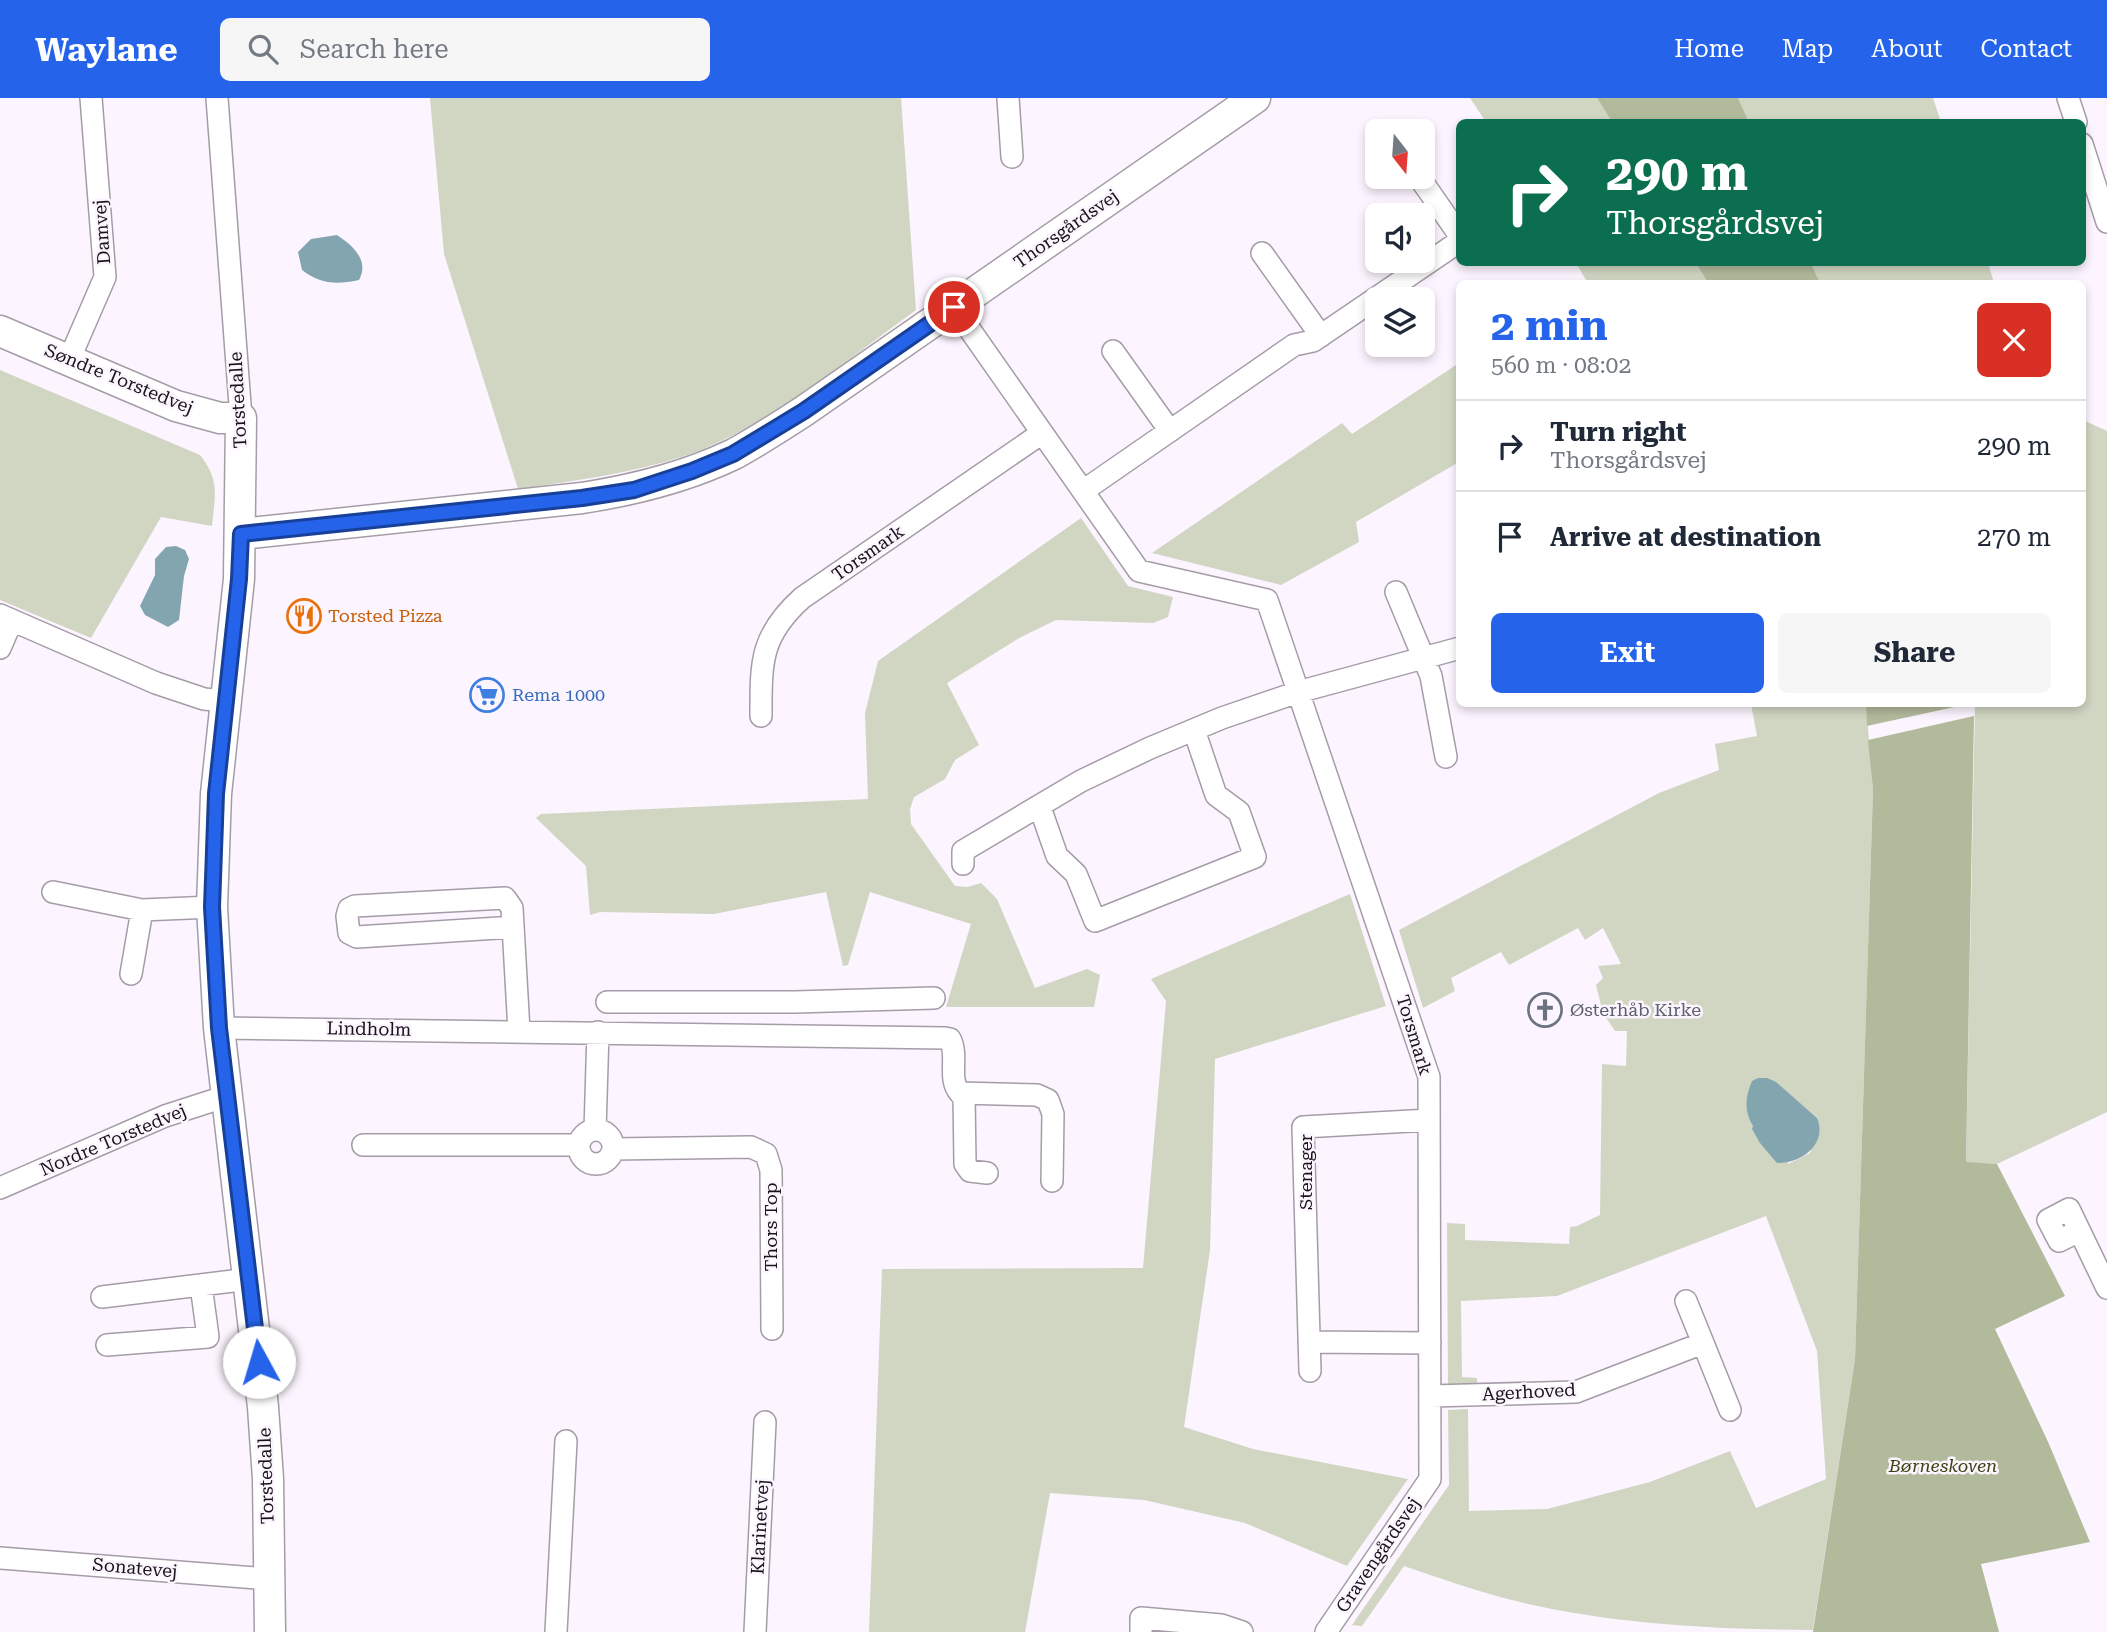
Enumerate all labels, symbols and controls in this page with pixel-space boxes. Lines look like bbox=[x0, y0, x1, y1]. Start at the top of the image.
search box bbox=[220, 18, 710, 81]
text: Waylane bbox=[35, 30, 178, 69]
icon: search bbox=[244, 30, 282, 68]
text: Search here bbox=[300, 34, 449, 64]
text: Home bbox=[1674, 35, 1744, 63]
text: Map bbox=[1782, 35, 1833, 63]
text: About bbox=[1871, 35, 1942, 63]
text: Contact bbox=[1980, 35, 2072, 63]
north arrow bbox=[1365, 119, 1435, 189]
map controls bbox=[1365, 119, 1435, 357]
text: 290 m bbox=[1606, 145, 1748, 202]
icon: right bbox=[1491, 147, 1582, 238]
street label: Thorsgårdsvej bbox=[1009, 185, 1122, 272]
street label: Damvej bbox=[89, 199, 114, 265]
button: sound bbox=[1365, 203, 1435, 273]
text: Thorsgårdsvej bbox=[1606, 204, 1824, 242]
pin bbox=[924, 277, 984, 337]
button: layers bbox=[1365, 287, 1435, 357]
icon: arrive bbox=[935, 288, 973, 326]
text: 2 min bbox=[1491, 301, 1608, 350]
button: close bbox=[1977, 303, 2051, 377]
street label: Søndre Torstedvej bbox=[42, 339, 197, 418]
street label: Torstedalle bbox=[224, 351, 251, 449]
text: 560 m · 08:02 bbox=[1491, 352, 1631, 379]
text: Turn right bbox=[1550, 417, 1686, 447]
icon: right bbox=[1491, 427, 1529, 465]
text: 290 m bbox=[1977, 431, 2051, 461]
text: Thorsgårdsvej bbox=[1550, 447, 1707, 474]
icon: arrive bbox=[1491, 518, 1529, 556]
street label: Torsmark bbox=[828, 520, 908, 585]
text: Arrive at destination bbox=[1550, 522, 1821, 552]
text: 270 m bbox=[1977, 522, 2051, 552]
restaurant icon: Torsted Pizza bbox=[285, 597, 323, 635]
place label: Torsted Pizza bbox=[328, 605, 443, 626]
button: Exit bbox=[1491, 613, 1764, 693]
button: Share bbox=[1778, 613, 2051, 693]
supermarket icon: Rema 1000 bbox=[468, 676, 506, 714]
place label: Rema 1000 bbox=[512, 684, 605, 705]
church icon: Østerhåb Kirke bbox=[1526, 991, 1564, 1029]
street label: Torsmark bbox=[1392, 992, 1437, 1078]
place label: Østerhåb Kirke bbox=[1570, 999, 1701, 1020]
street label: Lindholm bbox=[326, 1017, 412, 1040]
street label: Nordre Torstedvej bbox=[36, 1099, 189, 1180]
street label: Stenager bbox=[1295, 1134, 1316, 1210]
street label: Thors Top bbox=[760, 1183, 781, 1271]
position arrow bbox=[222, 1325, 296, 1399]
street label: Agerhoved bbox=[1482, 1379, 1577, 1404]
street label: Torstedalle bbox=[253, 1427, 278, 1525]
park label: Børneskoven bbox=[1888, 1455, 1997, 1476]
street label: Klarinetvej bbox=[747, 1479, 772, 1575]
street label: Gravengårdsvej bbox=[1331, 1493, 1424, 1616]
street label: Sonatevej bbox=[92, 1553, 178, 1582]

